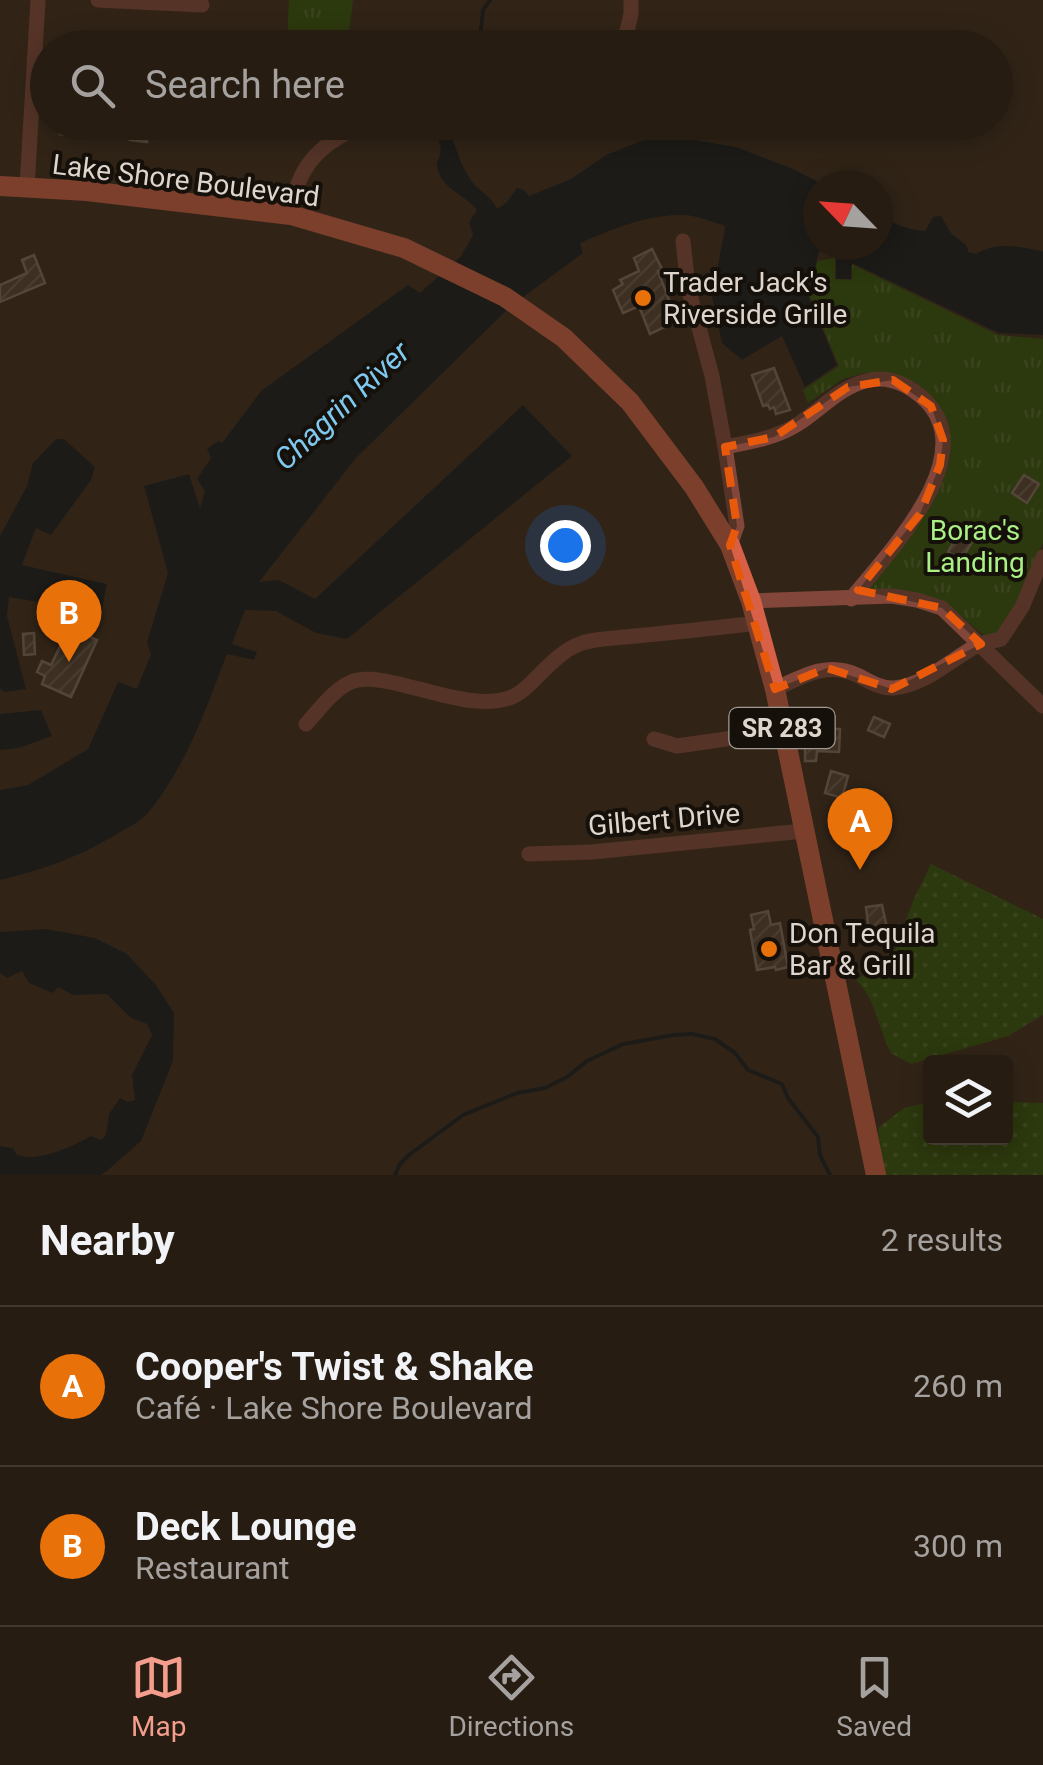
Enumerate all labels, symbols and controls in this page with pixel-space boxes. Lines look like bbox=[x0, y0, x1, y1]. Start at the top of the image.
search box bbox=[30, 30, 1013, 140]
icon: search bbox=[65, 58, 120, 113]
text: Search here bbox=[145, 63, 345, 107]
street label: Lake Shore Boulevard bbox=[50, 148, 321, 213]
north arrow bbox=[803, 170, 893, 260]
place label: Trader Jack's Riverside Grille bbox=[663, 266, 847, 331]
marker: Trader Jack's Riverside Grille bbox=[632, 287, 654, 309]
water label: Chagrin River bbox=[267, 334, 417, 477]
park label: Borac's Landing bbox=[925, 514, 1025, 579]
your location bbox=[540, 520, 591, 571]
pin: B bbox=[36, 580, 102, 662]
road number: SR 283 bbox=[730, 708, 834, 748]
pin: A bbox=[828, 788, 892, 870]
street label: Gilbert Drive bbox=[587, 796, 741, 843]
place label: Don Tequila Bar & Grill bbox=[789, 917, 936, 982]
marker: Don Tequila Bar & Grill bbox=[758, 938, 780, 960]
map controls bbox=[923, 1055, 1013, 1145]
button: layers bbox=[923, 1055, 1013, 1145]
text: Nearby bbox=[40, 1216, 175, 1265]
text: 2 results bbox=[881, 1221, 1003, 1259]
text: Cooper's Twist & Shake bbox=[135, 1345, 534, 1389]
text: A bbox=[62, 1367, 83, 1405]
text: 260 m bbox=[913, 1367, 1003, 1405]
text: Café · Lake Shore Boulevard bbox=[135, 1389, 533, 1427]
text: Deck Lounge bbox=[135, 1505, 357, 1549]
text: B bbox=[62, 1527, 83, 1565]
text: 300 m bbox=[913, 1527, 1003, 1565]
text: Restaurant bbox=[135, 1549, 289, 1587]
tab: Map bbox=[131, 1650, 186, 1743]
tab: Directions bbox=[448, 1650, 574, 1743]
tab: Saved bbox=[836, 1650, 912, 1743]

